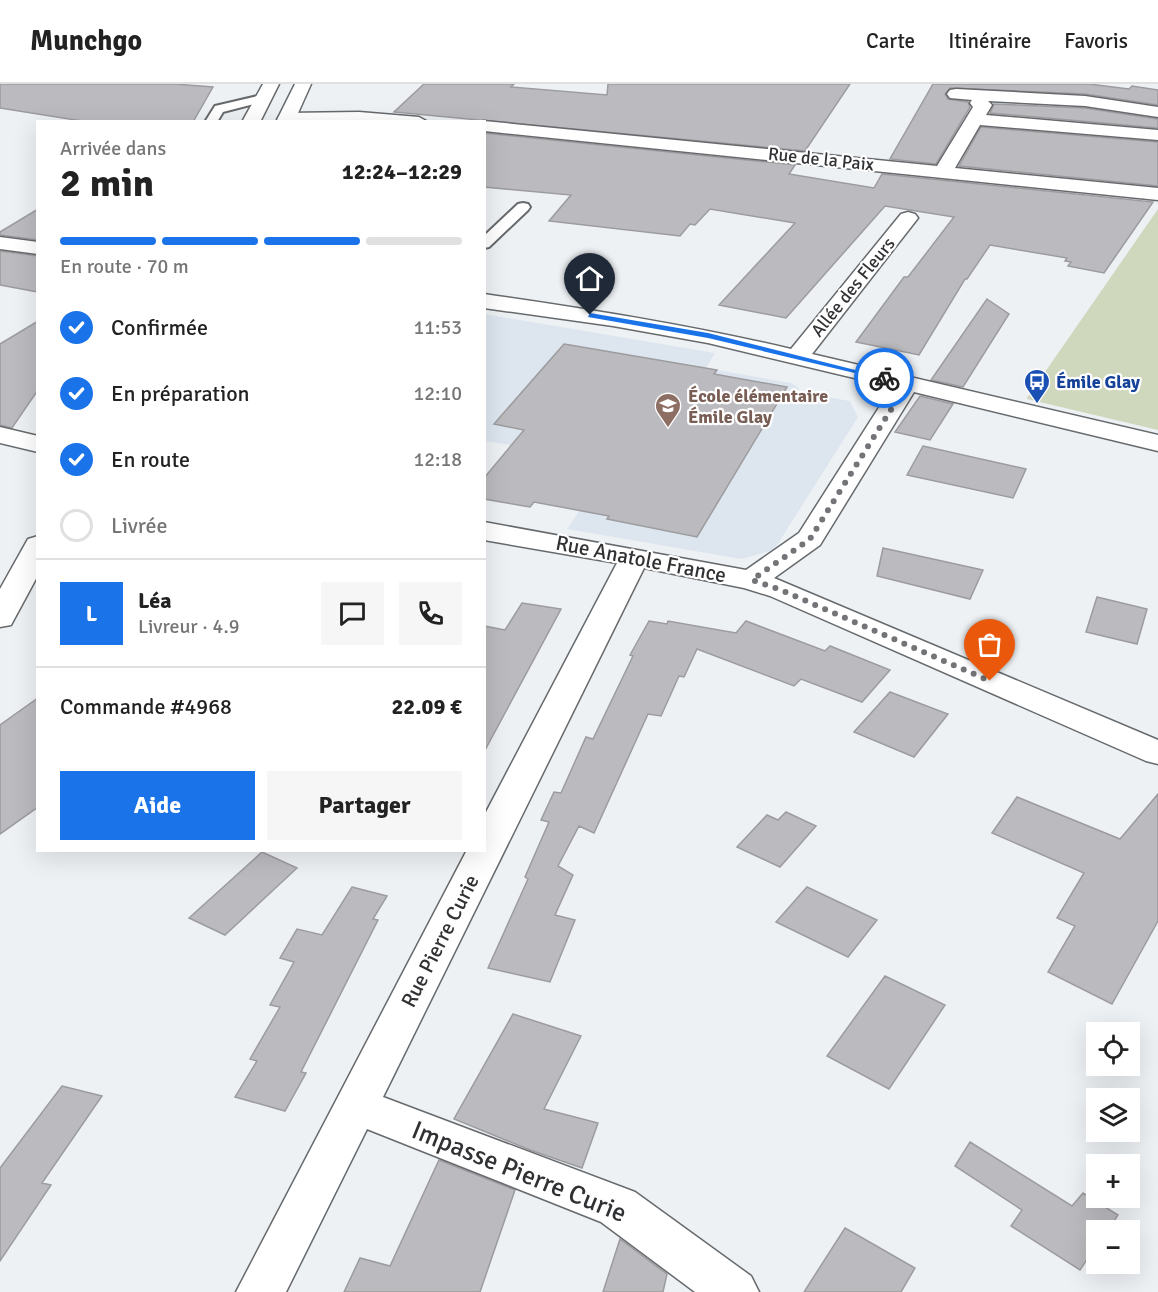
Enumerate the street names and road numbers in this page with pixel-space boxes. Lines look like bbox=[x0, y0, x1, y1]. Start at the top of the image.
street label: Rue de la Paix bbox=[767, 143, 876, 176]
street label: Allée des Fleurs bbox=[806, 233, 900, 341]
street label: Rue Anatole France bbox=[554, 530, 728, 588]
street label: Rue Pierre Curie bbox=[395, 870, 485, 1012]
street label: Impasse Pierre Curie bbox=[407, 1114, 631, 1230]

